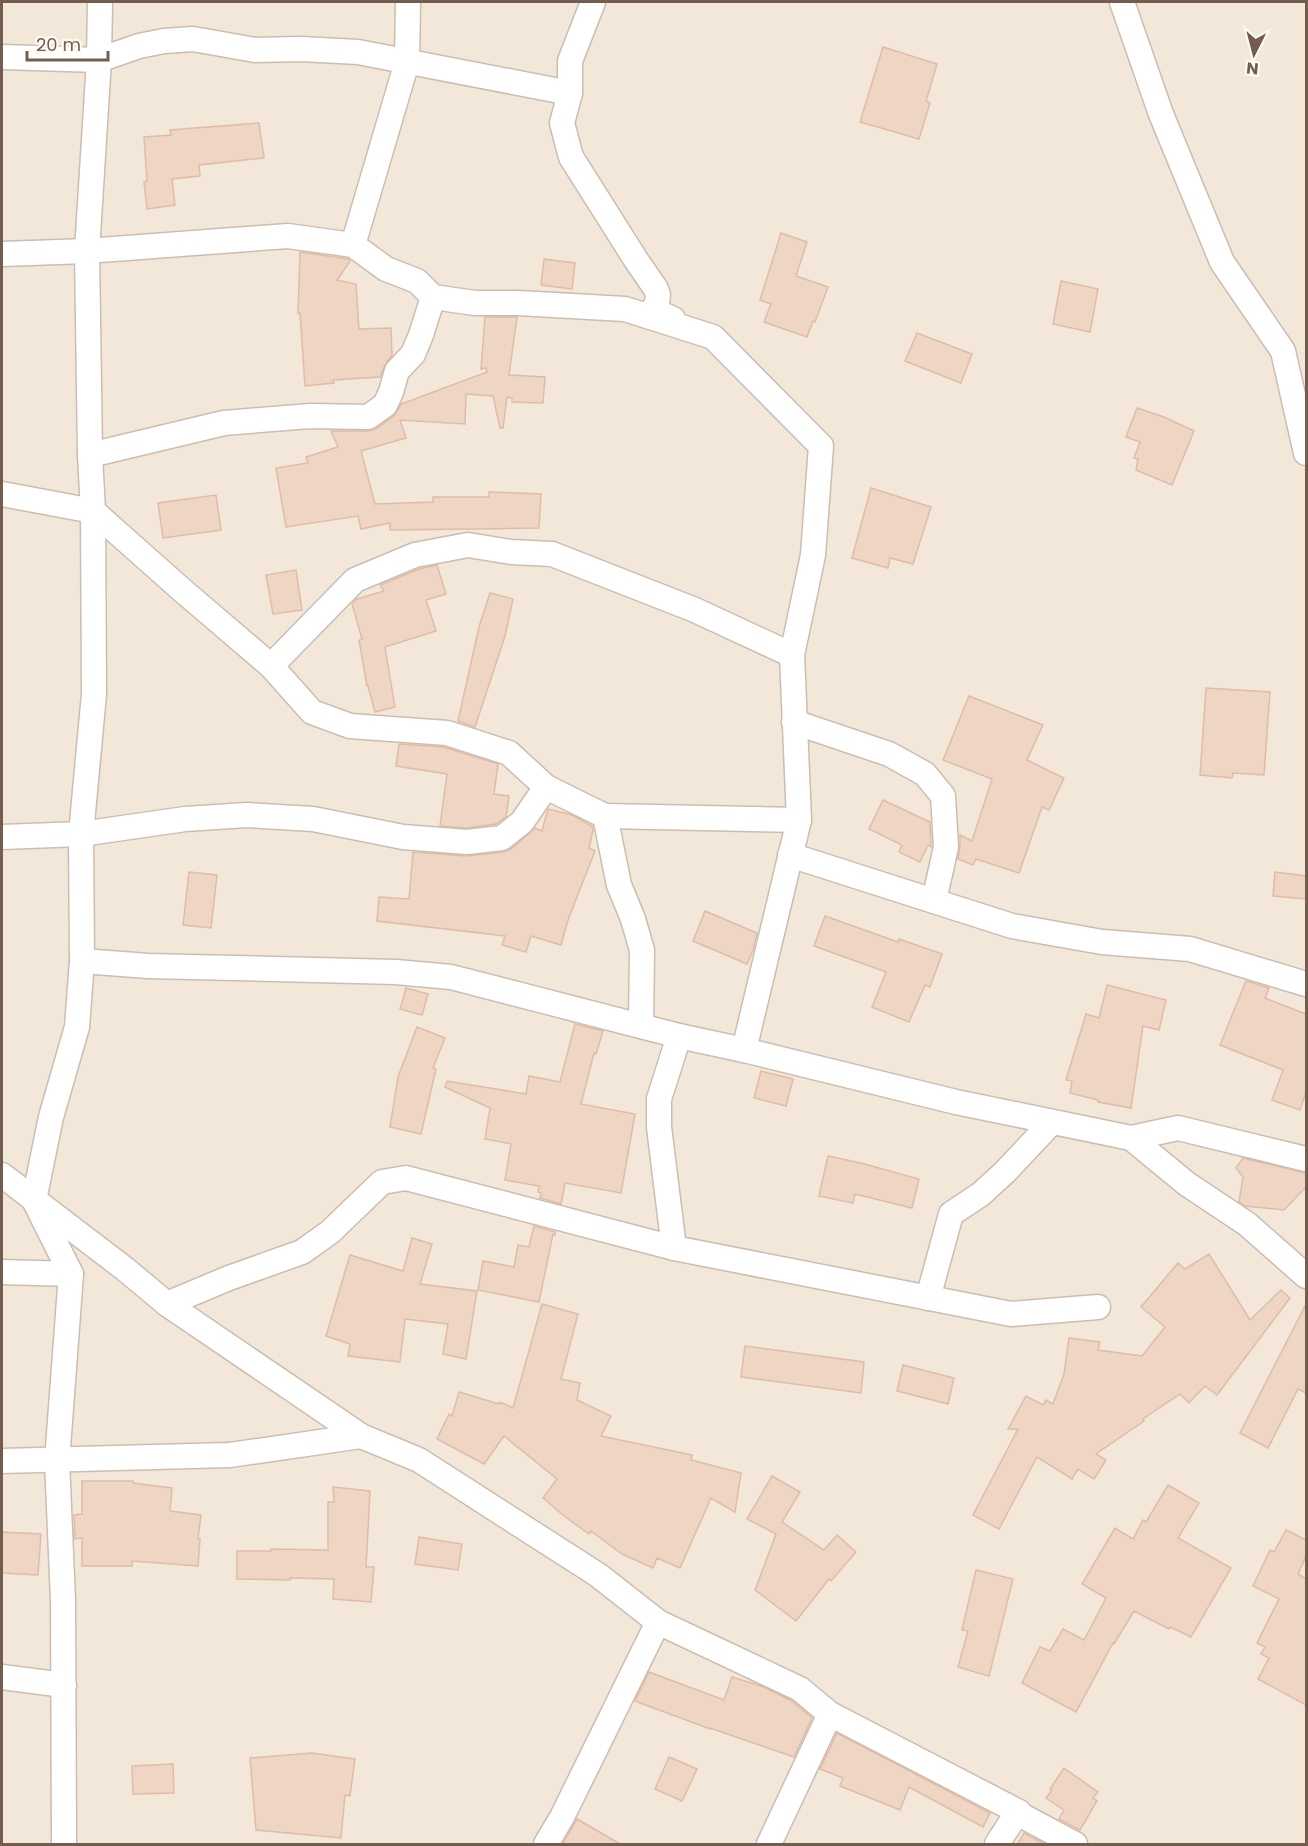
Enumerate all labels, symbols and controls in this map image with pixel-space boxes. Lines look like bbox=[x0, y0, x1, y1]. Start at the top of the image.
scale bar bbox=[27, 24, 108, 62]
north arrow bbox=[1224, 24, 1284, 84]
text: 20 m bbox=[36, 32, 81, 57]
text: N bbox=[1245, 56, 1260, 80]

